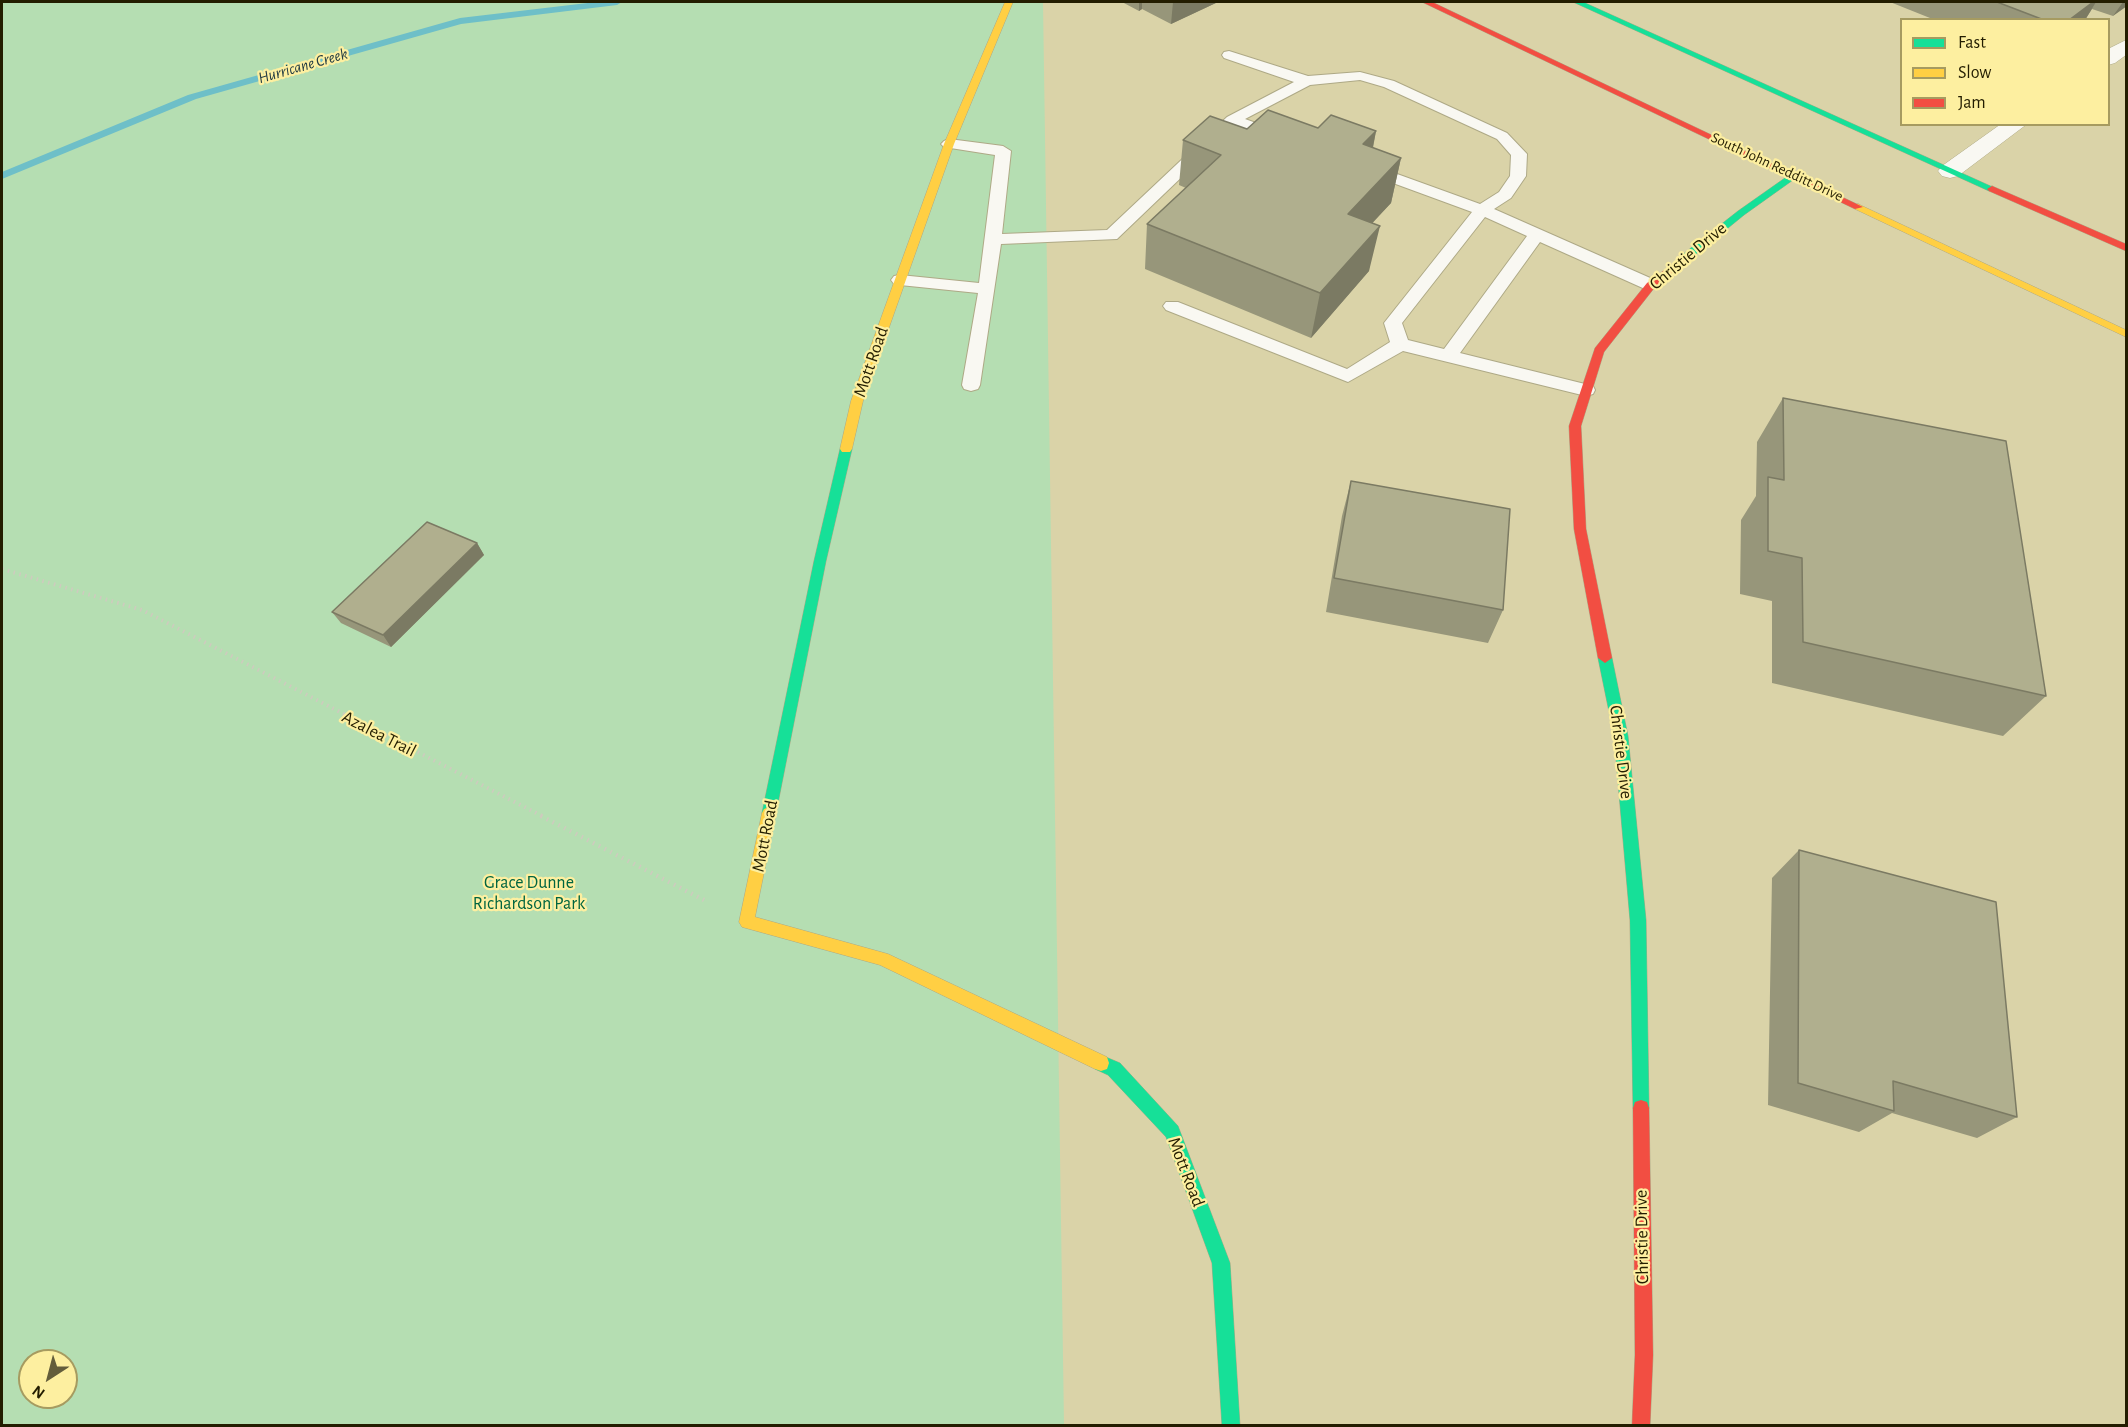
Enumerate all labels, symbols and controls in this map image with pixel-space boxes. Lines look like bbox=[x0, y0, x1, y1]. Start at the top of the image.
legend bbox=[1900, 18, 2110, 126]
text: Fast bbox=[1958, 34, 1986, 52]
water label: Hurricane Creek bbox=[256, 44, 350, 88]
text: Slow bbox=[1958, 64, 1991, 82]
text: Jam bbox=[1958, 94, 1986, 112]
street label: South John Redditt Drive bbox=[1708, 129, 1846, 205]
street label: Christie Drive bbox=[1645, 217, 1731, 295]
street label: Mott Road bbox=[849, 324, 893, 400]
street label: Christie Drive bbox=[1605, 704, 1637, 800]
street label: Azalea Trail bbox=[338, 706, 420, 762]
street label: Mott Road bbox=[747, 798, 783, 874]
park label: Grace Dunne Richardson Park bbox=[473, 872, 585, 914]
street label: Mott Road bbox=[1163, 1134, 1209, 1210]
street label: Christie Drive bbox=[1630, 1190, 1654, 1284]
north arrow bbox=[18, 1349, 78, 1409]
text: N bbox=[29, 1382, 48, 1402]

